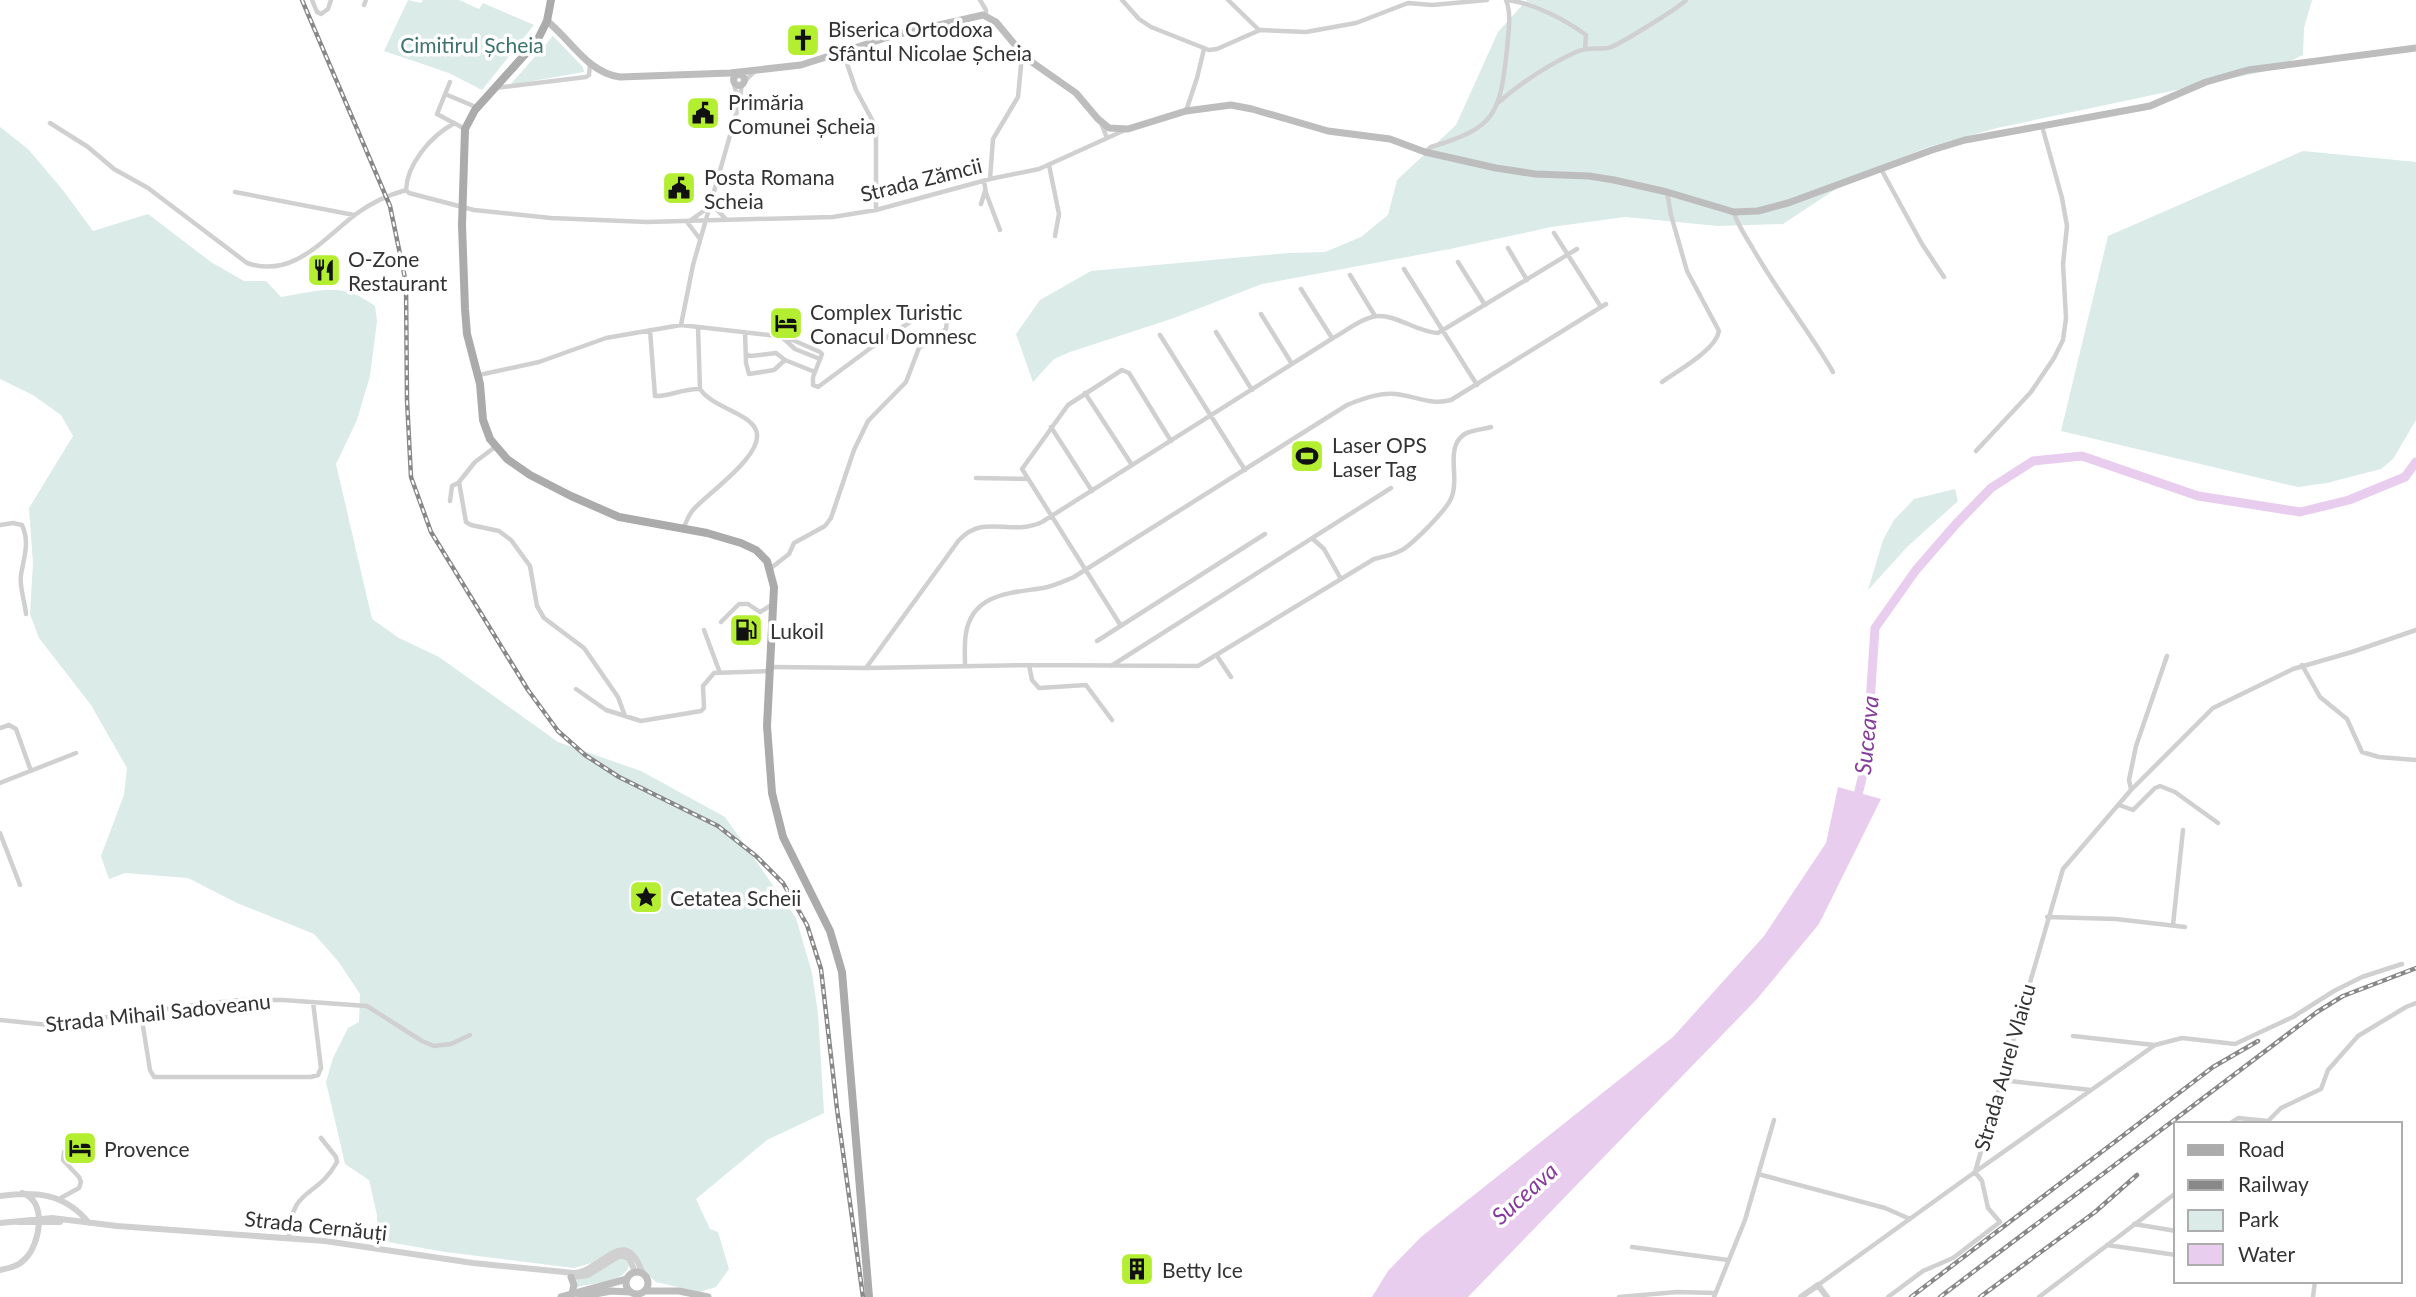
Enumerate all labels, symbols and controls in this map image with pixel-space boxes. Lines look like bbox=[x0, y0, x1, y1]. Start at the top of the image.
place label: Biserica Ortodoxa Sfântul Nicolae Șcheia bbox=[828, 16, 1032, 65]
church icon: Biserica Ortodoxa Sfântul Nicolae Șcheia bbox=[784, 21, 822, 59]
park label: Cimitirul Șcheia bbox=[400, 32, 544, 57]
place label: Primăria Comunei Șcheia bbox=[728, 89, 876, 138]
public building icon: Primăria Comunei Șcheia bbox=[684, 94, 722, 132]
street label: Strada Zămcii bbox=[858, 152, 984, 206]
place label: Posta Romana Scheia bbox=[704, 164, 835, 213]
public building icon: Posta Romana Scheia bbox=[660, 169, 698, 207]
place label: O-Zone Restaurant bbox=[348, 246, 448, 295]
restaurant icon: O-Zone Restaurant bbox=[305, 251, 343, 289]
place label: Complex Turistic Conacul Domnesc bbox=[810, 299, 977, 348]
hotel icon: Complex Turistic Conacul Domnesc bbox=[767, 304, 805, 342]
place label: Laser OPS Laser Tag bbox=[1332, 432, 1427, 481]
sports icon: Laser OPS Laser Tag bbox=[1288, 437, 1326, 475]
fuel station icon: Lukoil bbox=[727, 611, 765, 649]
place label: Lukoil bbox=[770, 618, 824, 643]
water label: Suceava bbox=[1848, 694, 1884, 776]
place icon: Cetatea Scheii bbox=[627, 878, 665, 916]
place label: Cetatea Scheii bbox=[670, 885, 801, 910]
street label: Strada Aurel Vlaicu bbox=[1968, 980, 2040, 1154]
street label: Strada Mihail Sadoveanu bbox=[44, 988, 272, 1036]
legend bbox=[2174, 1122, 2402, 1283]
hotel icon: Provence bbox=[61, 1129, 99, 1167]
place label: Provence bbox=[104, 1136, 190, 1161]
text: Road bbox=[2238, 1136, 2285, 1161]
water label: Suceava bbox=[1485, 1156, 1563, 1230]
text: Railway bbox=[2238, 1171, 2309, 1196]
street label: Strada Cernăuți bbox=[244, 1205, 388, 1245]
text: Park bbox=[2238, 1206, 2279, 1231]
text: Water bbox=[2238, 1241, 2295, 1266]
building icon: Betty Ice bbox=[1118, 1250, 1156, 1288]
place label: Betty Ice bbox=[1162, 1257, 1243, 1282]

